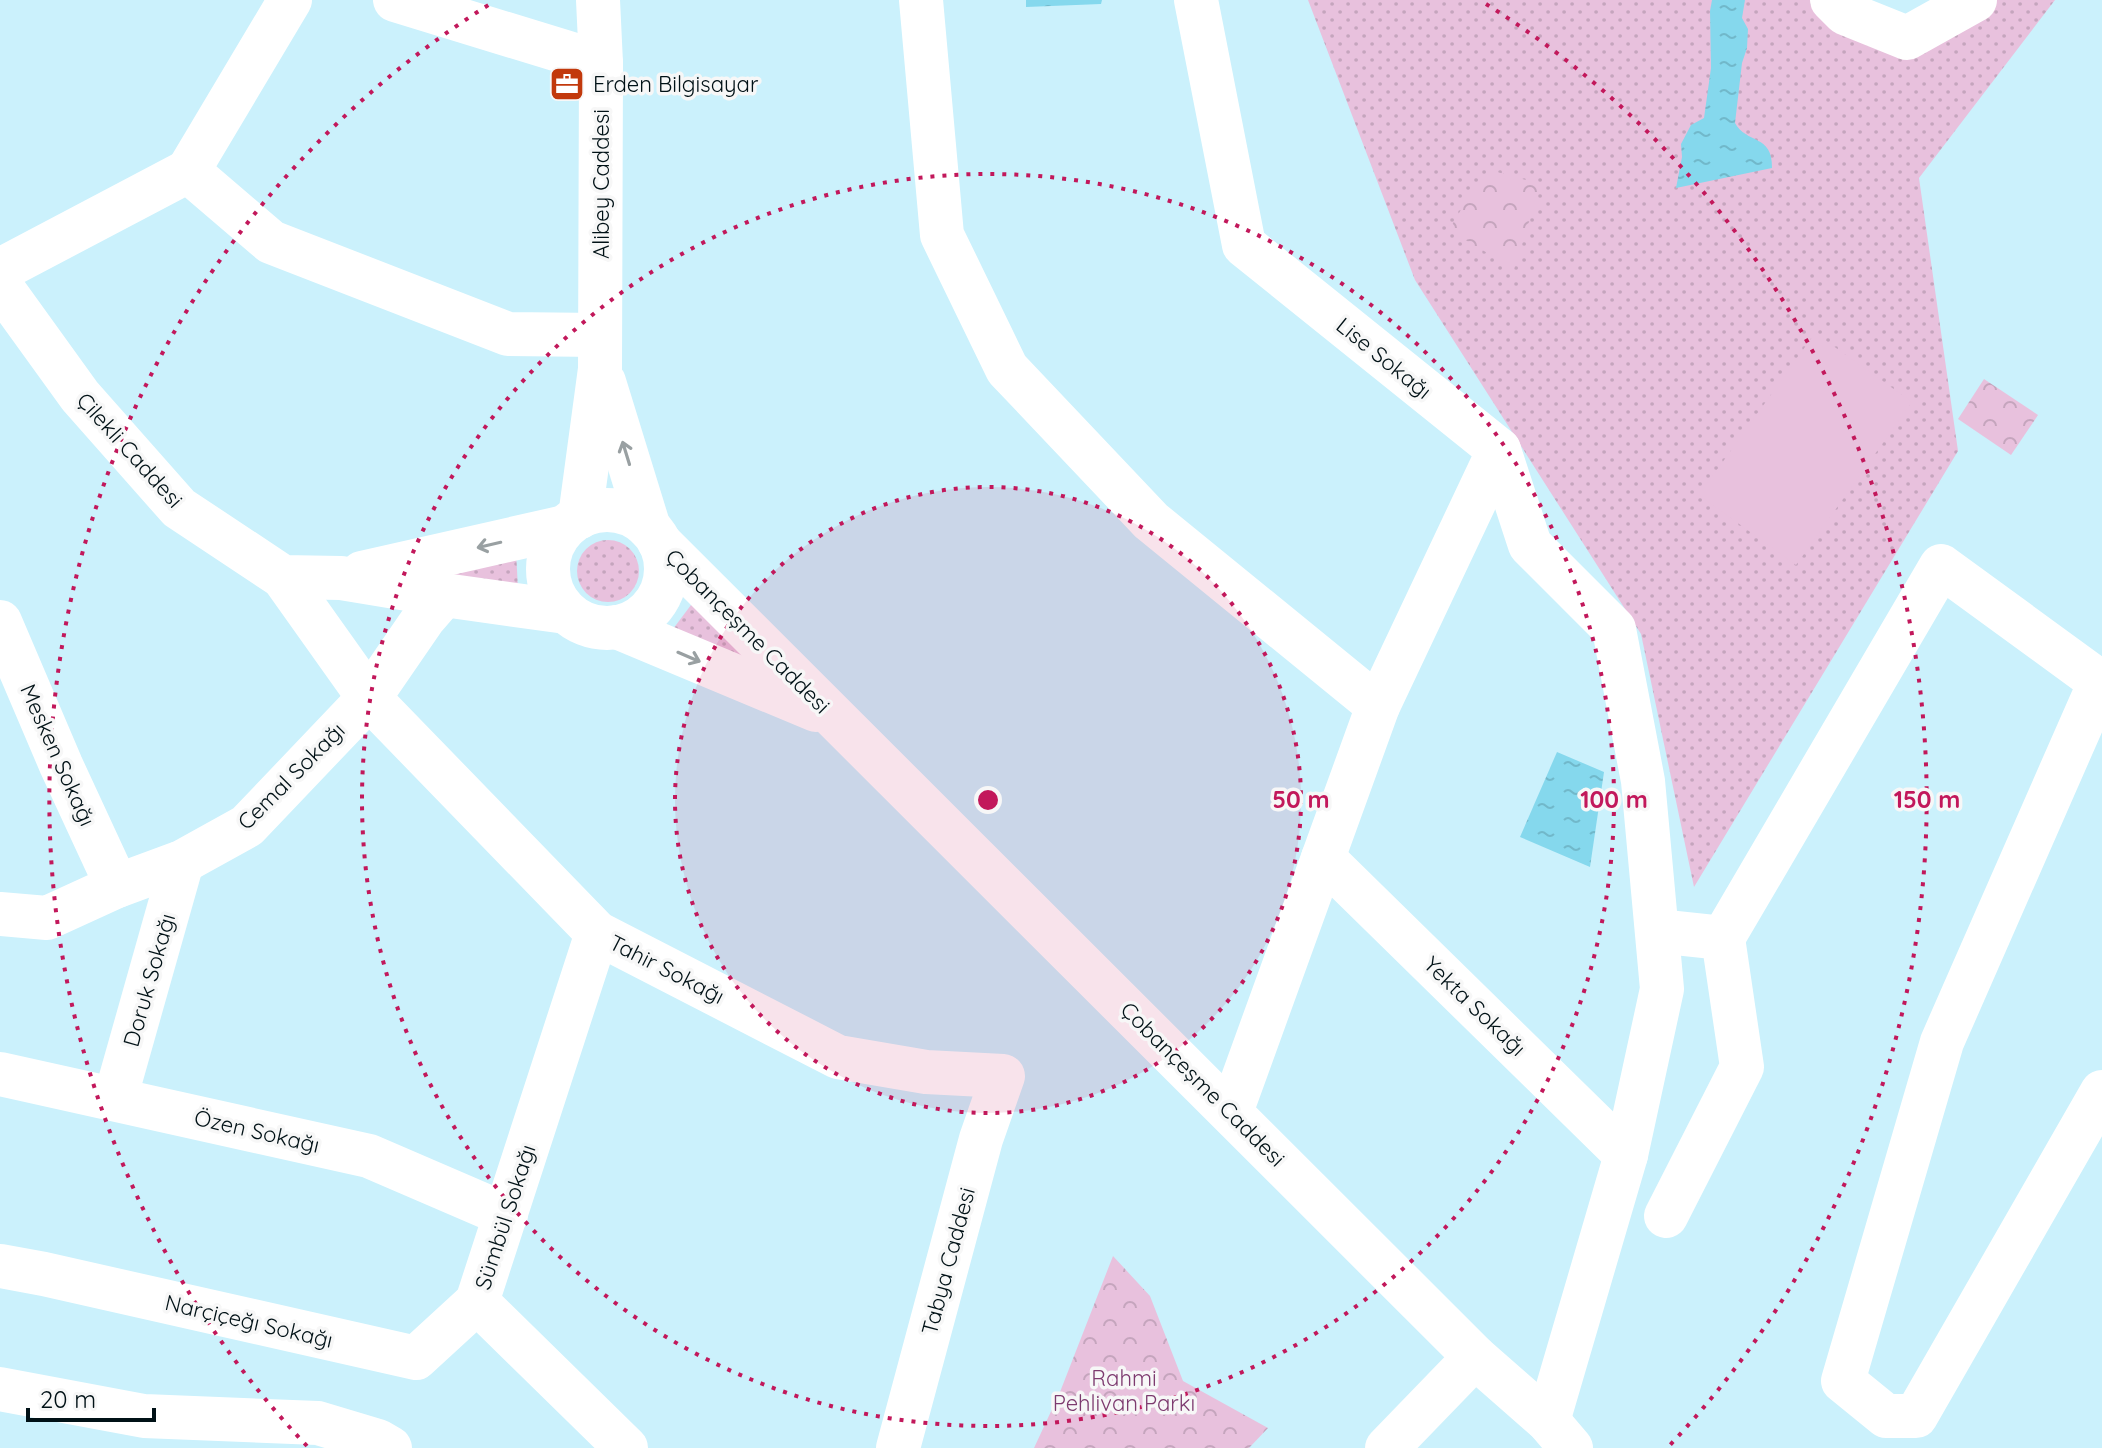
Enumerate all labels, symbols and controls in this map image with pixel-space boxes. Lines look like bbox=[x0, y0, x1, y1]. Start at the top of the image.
office icon: Erden Bilgisayar bbox=[548, 65, 586, 103]
place label: Erden Bilgisayar bbox=[593, 70, 759, 98]
street label: Alibey Caddesi bbox=[587, 109, 615, 259]
street label: Lise Sokağı bbox=[1331, 311, 1437, 405]
street label: Çilekli Caddesi bbox=[71, 387, 189, 513]
one-way arrow bbox=[618, 441, 633, 467]
one-way arrow bbox=[477, 538, 502, 553]
street label: Çobançeşme Caddesi bbox=[660, 543, 836, 719]
one-way arrow bbox=[676, 651, 701, 666]
street label: Mesken Sokağı bbox=[14, 680, 102, 830]
street label: Cemal Sokağı bbox=[231, 716, 351, 836]
text: 50 m bbox=[1272, 784, 1330, 814]
text: 100 m bbox=[1580, 784, 1648, 814]
text: 150 m bbox=[1894, 784, 1960, 814]
centre of rings bbox=[974, 786, 1002, 814]
street label: Doruk Sokağı bbox=[117, 910, 181, 1050]
street label: Tahir Sokağı bbox=[605, 928, 729, 1010]
street label: Yekta Sokağı bbox=[1418, 950, 1532, 1062]
street label: Çobançeşme Caddesi bbox=[1115, 996, 1291, 1172]
street label: Özen Sokağı bbox=[192, 1103, 322, 1159]
street label: Sümbül Sokağı bbox=[468, 1141, 542, 1293]
street label: Tabya Caddesi bbox=[915, 1184, 981, 1338]
street label: Narçiçeğı Sokağı bbox=[162, 1288, 336, 1354]
park label: Rahmi Pehlivan Parkı bbox=[1053, 1364, 1195, 1417]
scale bar bbox=[28, 1372, 154, 1422]
text: 20 m bbox=[40, 1384, 96, 1414]

